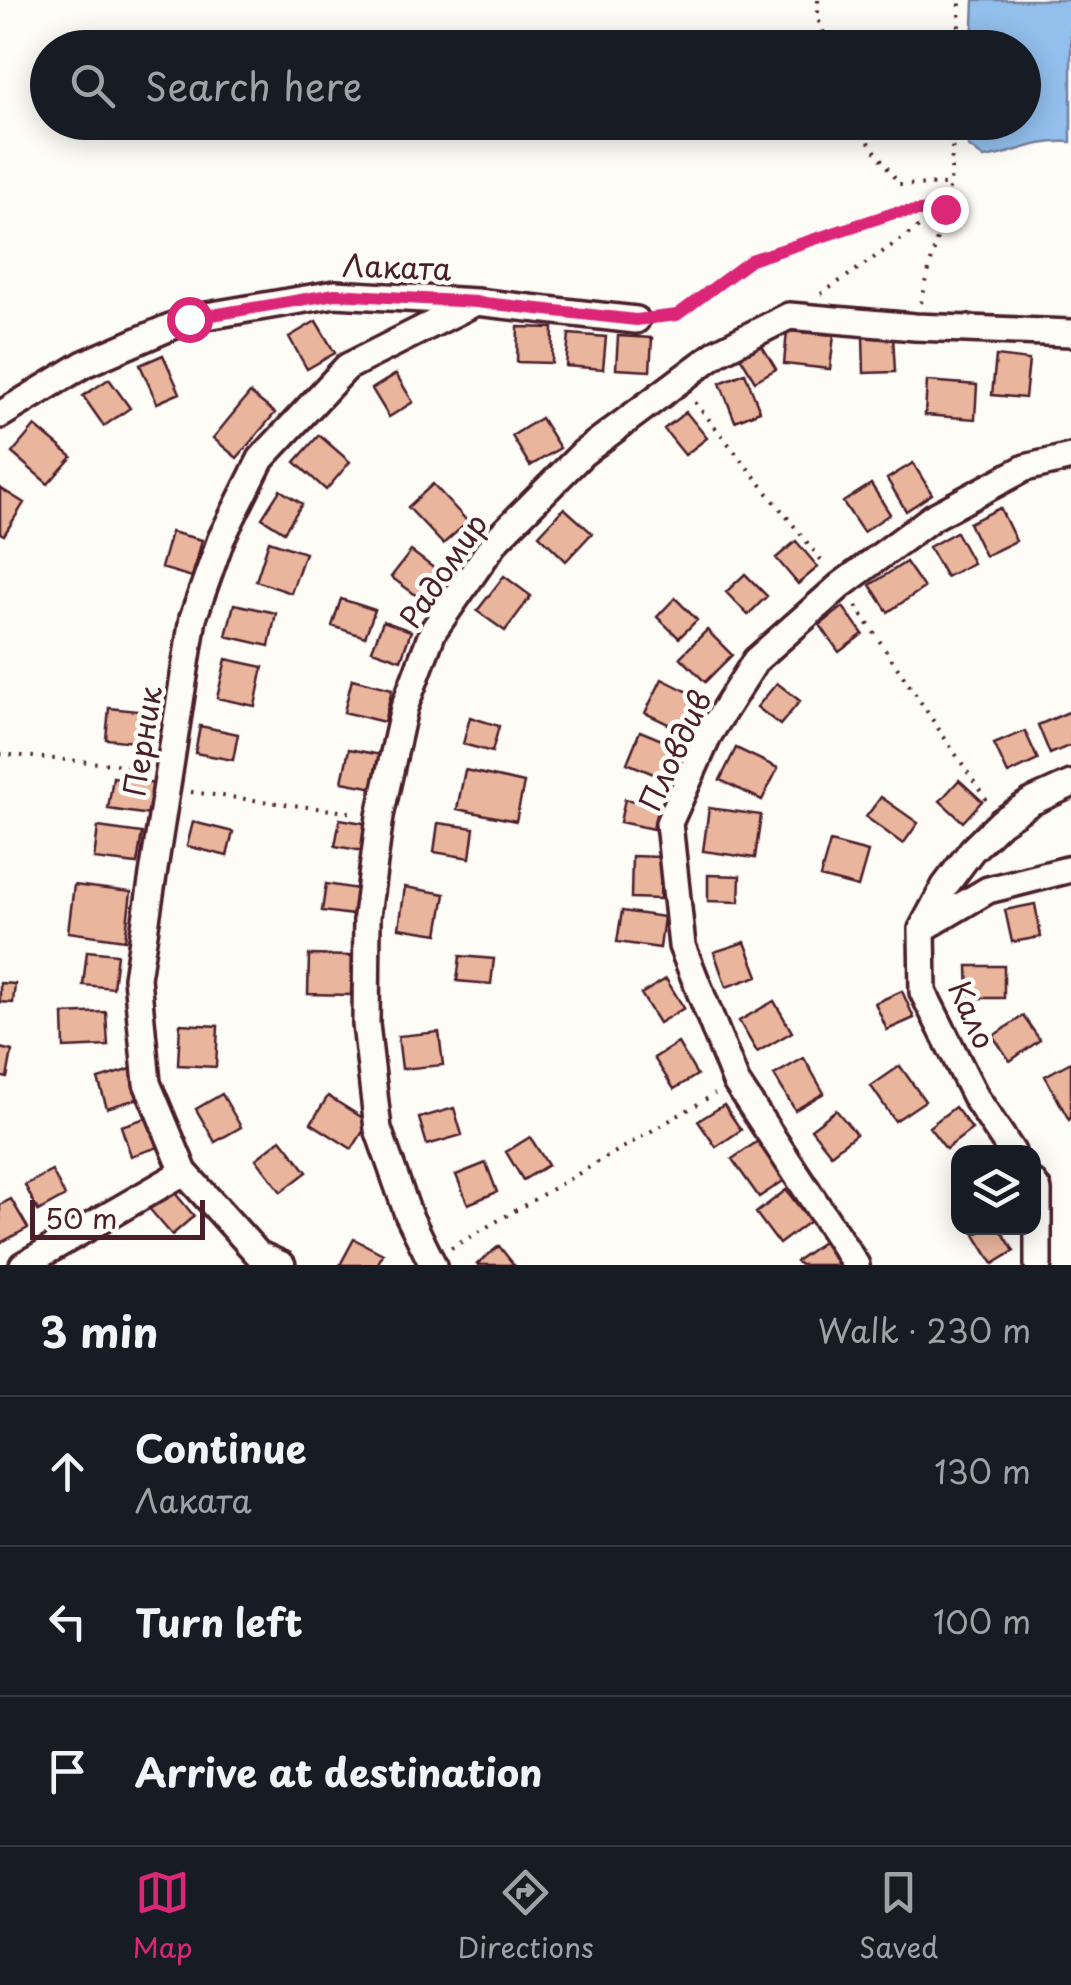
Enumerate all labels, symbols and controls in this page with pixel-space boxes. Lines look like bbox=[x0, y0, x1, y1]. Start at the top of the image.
search box bbox=[30, 30, 1041, 140]
text: Search here bbox=[145, 57, 362, 114]
icon: search bbox=[65, 58, 120, 113]
route end bbox=[923, 187, 969, 233]
street label: Лаката bbox=[342, 242, 453, 290]
route start bbox=[167, 297, 213, 343]
street label: Радомир bbox=[387, 503, 497, 637]
street label: Пловдив bbox=[627, 682, 721, 818]
street label: Перник bbox=[110, 683, 172, 799]
street label: Кало bbox=[938, 973, 1008, 1055]
map controls bbox=[951, 1145, 1041, 1235]
button: layers bbox=[951, 1145, 1041, 1235]
scale bar bbox=[30, 1195, 205, 1240]
text: 50 m bbox=[45, 1196, 118, 1239]
text: 3 min bbox=[40, 1299, 158, 1362]
text: Walk · 230 m bbox=[818, 1306, 1031, 1354]
text: Continue bbox=[135, 1419, 306, 1476]
icon: ahead bbox=[40, 1444, 95, 1499]
text: 130 m bbox=[934, 1447, 1031, 1495]
text: Лаката bbox=[135, 1476, 252, 1524]
text: Turn left bbox=[135, 1593, 303, 1650]
icon: left bbox=[40, 1594, 95, 1649]
text: 100 m bbox=[933, 1597, 1031, 1645]
text: Arrive at destination bbox=[135, 1743, 543, 1800]
icon: arrive bbox=[40, 1744, 95, 1799]
tab: Map bbox=[133, 1865, 192, 1968]
tab: Directions bbox=[458, 1865, 594, 1968]
tab: Saved bbox=[859, 1865, 938, 1968]

